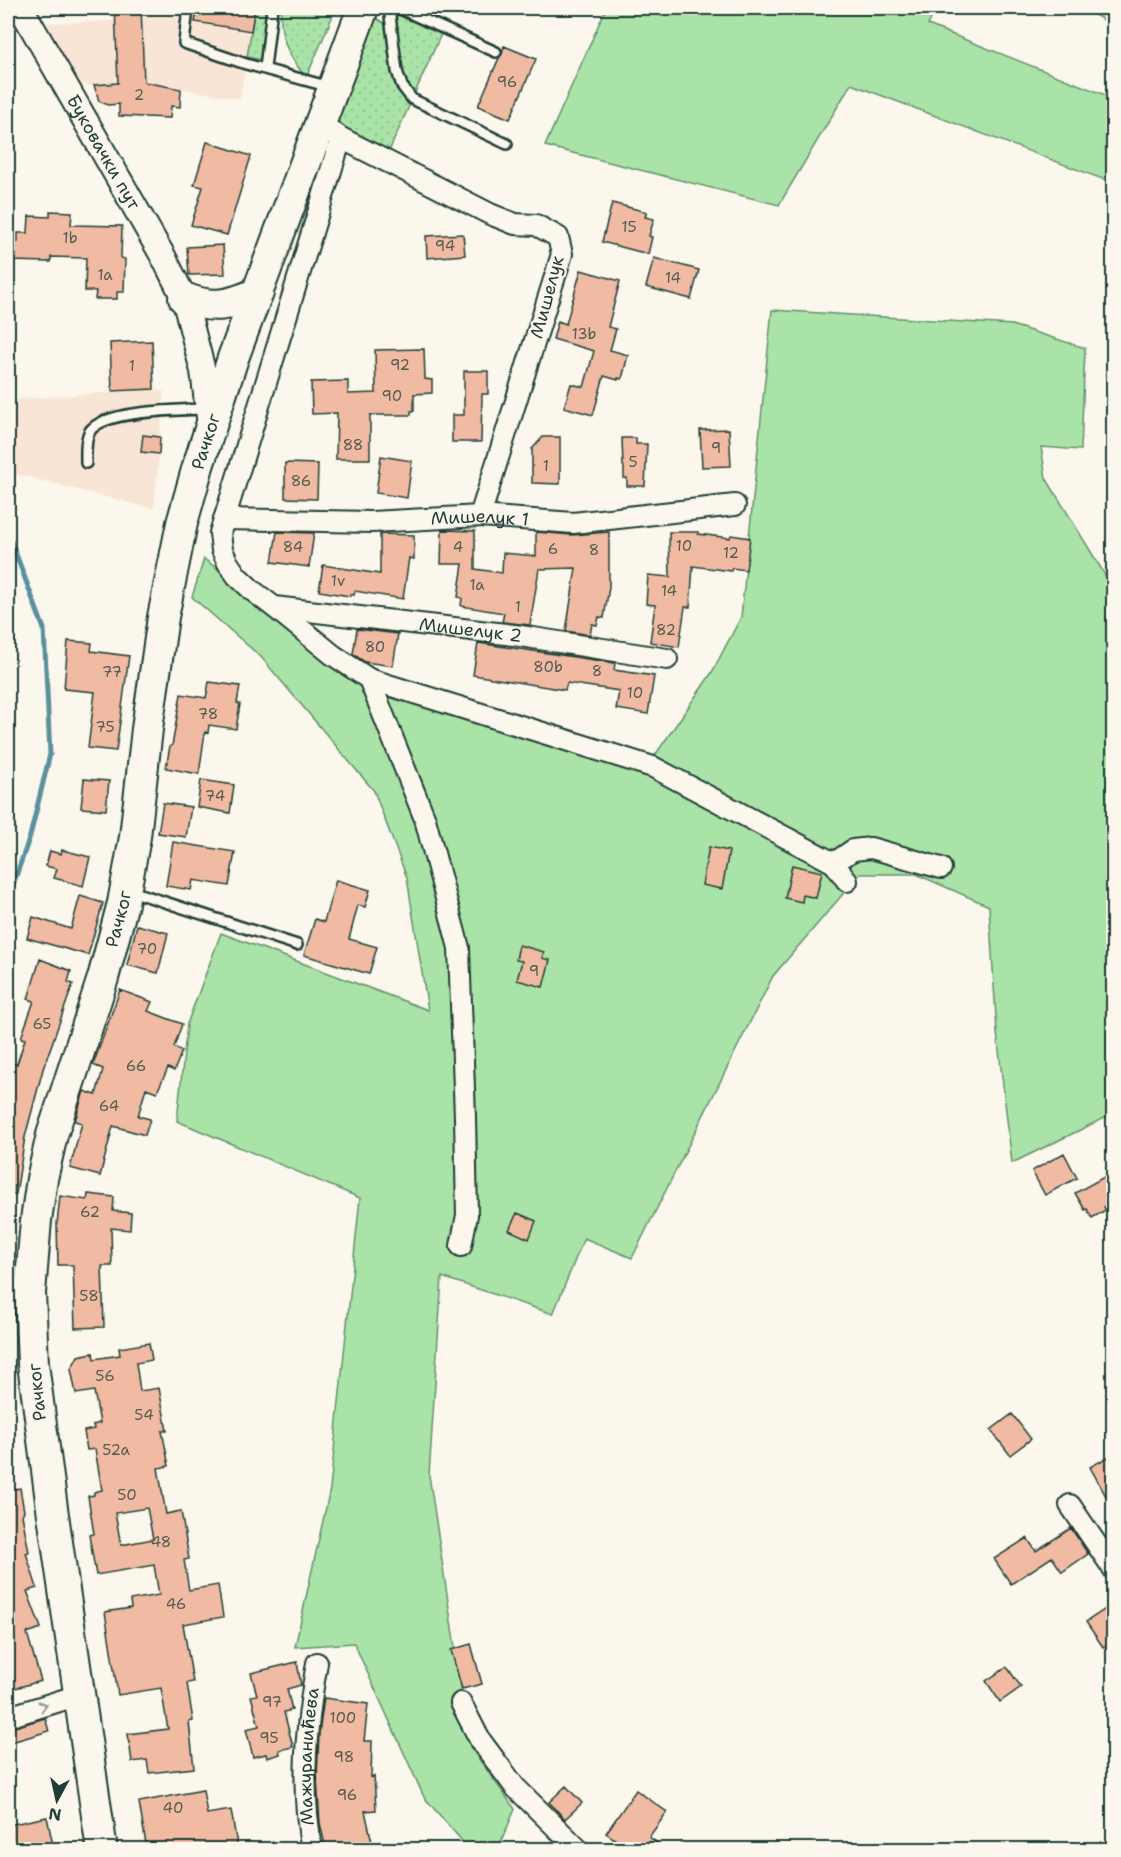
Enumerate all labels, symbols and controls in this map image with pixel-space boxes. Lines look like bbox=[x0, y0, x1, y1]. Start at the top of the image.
house number: 96 bbox=[497, 72, 517, 92]
house number: 2 bbox=[134, 85, 144, 105]
street label: Буковачки пут bbox=[61, 90, 146, 215]
house number: 15 bbox=[621, 217, 637, 237]
house number: 1b bbox=[63, 228, 77, 248]
house number: 94 bbox=[435, 236, 455, 256]
street label: Мишелук bbox=[524, 253, 570, 341]
house number: 1a bbox=[97, 265, 113, 285]
house number: 14 bbox=[665, 268, 681, 288]
house number: 13b bbox=[572, 324, 596, 344]
house number: 92 bbox=[390, 355, 410, 375]
house number: 1 bbox=[129, 356, 135, 376]
house number: 90 bbox=[382, 386, 402, 406]
street label: Рачког bbox=[186, 410, 226, 473]
house number: 88 bbox=[343, 435, 363, 455]
house number: 9 bbox=[711, 438, 721, 458]
house number: 5 bbox=[628, 452, 638, 472]
house number: 1 bbox=[543, 456, 549, 476]
house number: 86 bbox=[291, 471, 311, 491]
street label: Мишелук 1 bbox=[430, 504, 530, 532]
house number: 10 bbox=[676, 536, 692, 556]
house number: 84 bbox=[283, 537, 303, 557]
house number: 4 bbox=[453, 537, 463, 557]
house number: 6 bbox=[548, 539, 558, 559]
house number: 8 bbox=[589, 540, 599, 560]
house number: 12 bbox=[723, 543, 739, 563]
house number: 1v bbox=[331, 571, 345, 591]
house number: 1a bbox=[469, 575, 485, 595]
house number: 14 bbox=[661, 581, 677, 601]
house number: 1 bbox=[515, 597, 521, 617]
street label: Мишелук 2 bbox=[418, 612, 524, 648]
house number: 82 bbox=[656, 620, 676, 640]
house number: 80 bbox=[365, 637, 385, 657]
house number: 80b bbox=[533, 657, 563, 677]
house number: 8 bbox=[592, 661, 602, 681]
house number: 77 bbox=[102, 662, 122, 682]
house number: 10 bbox=[627, 683, 643, 703]
house number: 78 bbox=[198, 704, 218, 724]
house number: 75 bbox=[95, 717, 115, 737]
house number: 74 bbox=[205, 786, 225, 806]
street label: Рачког bbox=[100, 888, 137, 950]
house number: 70 bbox=[137, 939, 157, 959]
house number: 9 bbox=[529, 961, 539, 981]
house number: 65 bbox=[32, 1014, 52, 1034]
house number: 66 bbox=[126, 1056, 146, 1076]
house number: 64 bbox=[99, 1096, 119, 1116]
house number: 62 bbox=[80, 1202, 100, 1222]
house number: 58 bbox=[79, 1286, 99, 1306]
street label: Рачког bbox=[22, 1362, 52, 1422]
house number: 56 bbox=[95, 1366, 115, 1386]
house number: 54 bbox=[134, 1405, 154, 1425]
house number: 52a bbox=[102, 1440, 131, 1460]
house number: 50 bbox=[117, 1485, 137, 1505]
house number: 48 bbox=[151, 1532, 171, 1552]
house number: 46 bbox=[166, 1594, 186, 1614]
street label: Мажуранићева bbox=[293, 1686, 325, 1827]
house number: 97 bbox=[262, 1692, 282, 1712]
one-way arrow bbox=[37, 1701, 48, 1713]
house number: 100 bbox=[330, 1708, 356, 1728]
house number: 95 bbox=[259, 1728, 279, 1748]
house number: 98 bbox=[334, 1747, 354, 1767]
north arrow bbox=[27, 1770, 87, 1830]
house number: 96 bbox=[337, 1785, 357, 1805]
house number: 40 bbox=[163, 1798, 183, 1818]
text: N bbox=[47, 1803, 63, 1826]

